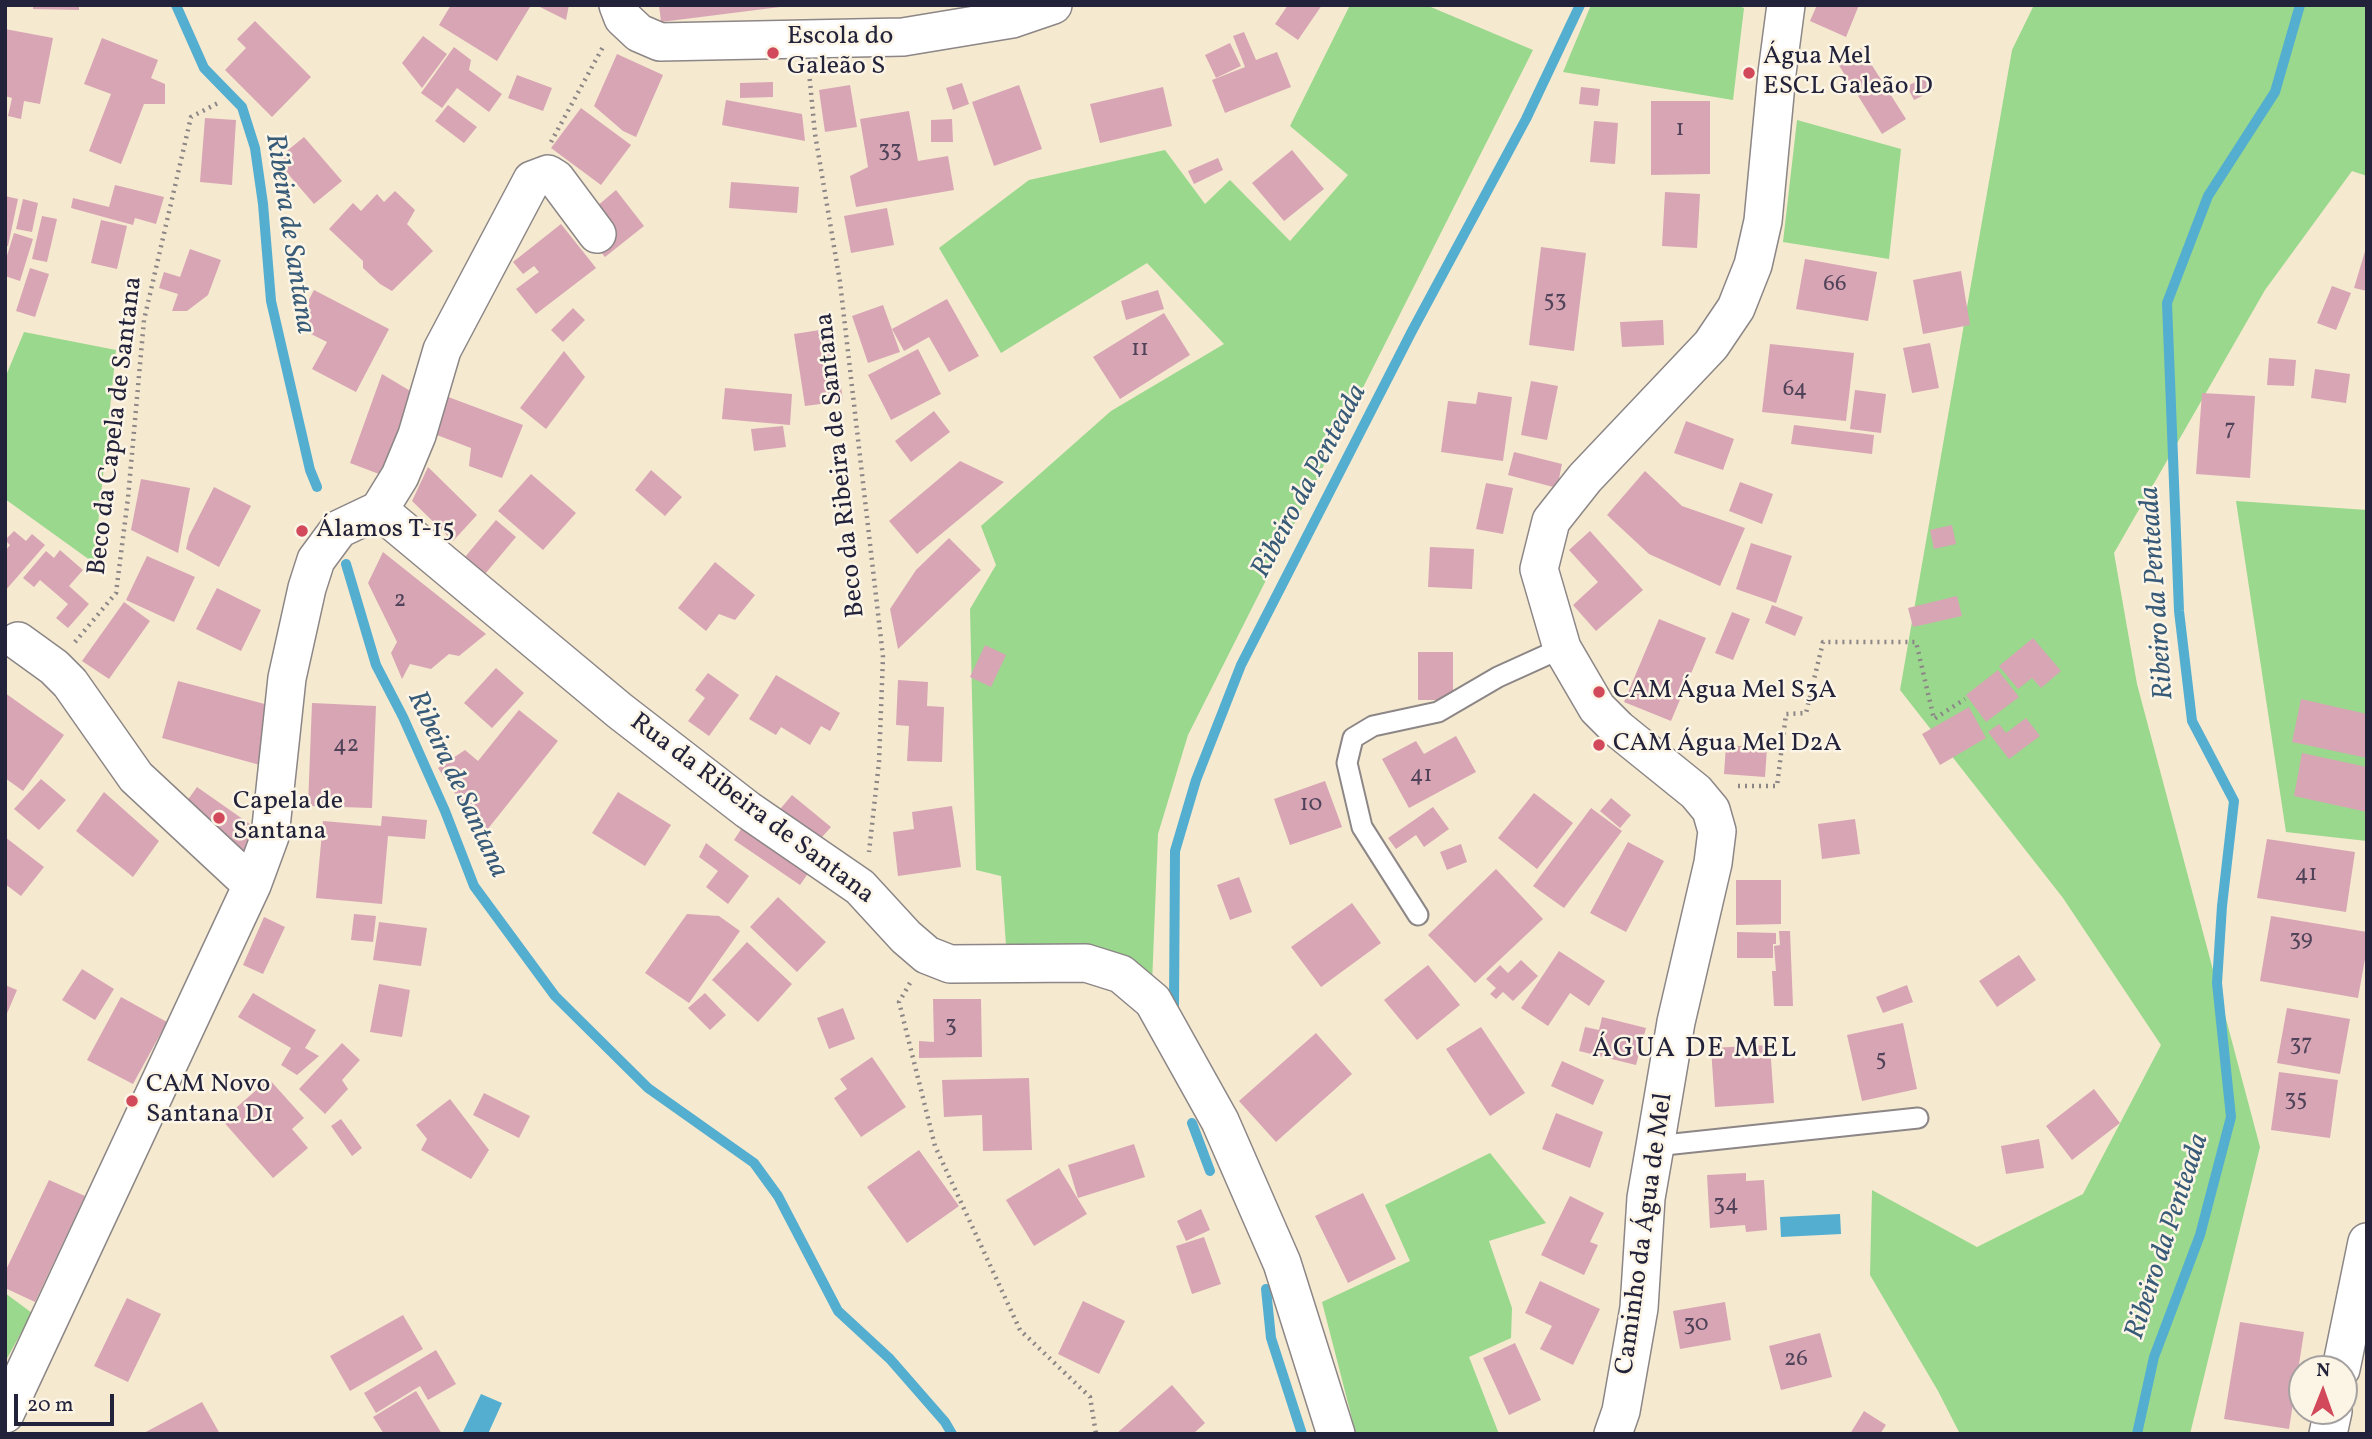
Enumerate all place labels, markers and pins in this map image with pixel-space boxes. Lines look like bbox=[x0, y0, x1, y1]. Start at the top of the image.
place label: Escola do Galeão S bbox=[787, 22, 893, 84]
place label: Água Mel ESCL Galeão D bbox=[1763, 42, 1933, 104]
marker: Escola do Galeão S bbox=[765, 45, 781, 61]
marker: Água Mel ESCL Galeão D bbox=[1741, 65, 1757, 81]
place label: Álamos T-15 bbox=[316, 515, 455, 547]
marker: Álamos T-15 bbox=[294, 523, 310, 539]
place label: CAM Água Mel S3A bbox=[1613, 676, 1837, 708]
marker: CAM Água Mel S3A bbox=[1591, 684, 1607, 700]
place label: CAM Água Mel D2A bbox=[1613, 729, 1842, 761]
marker: CAM Água Mel D2A bbox=[1591, 737, 1607, 753]
place label: Capela de Santana bbox=[233, 787, 343, 848]
marker: Capela de Santana bbox=[211, 810, 227, 826]
place label: CAM Novo Santana D1 bbox=[146, 1070, 274, 1132]
marker: CAM Novo Santana D1 bbox=[124, 1093, 140, 1109]

